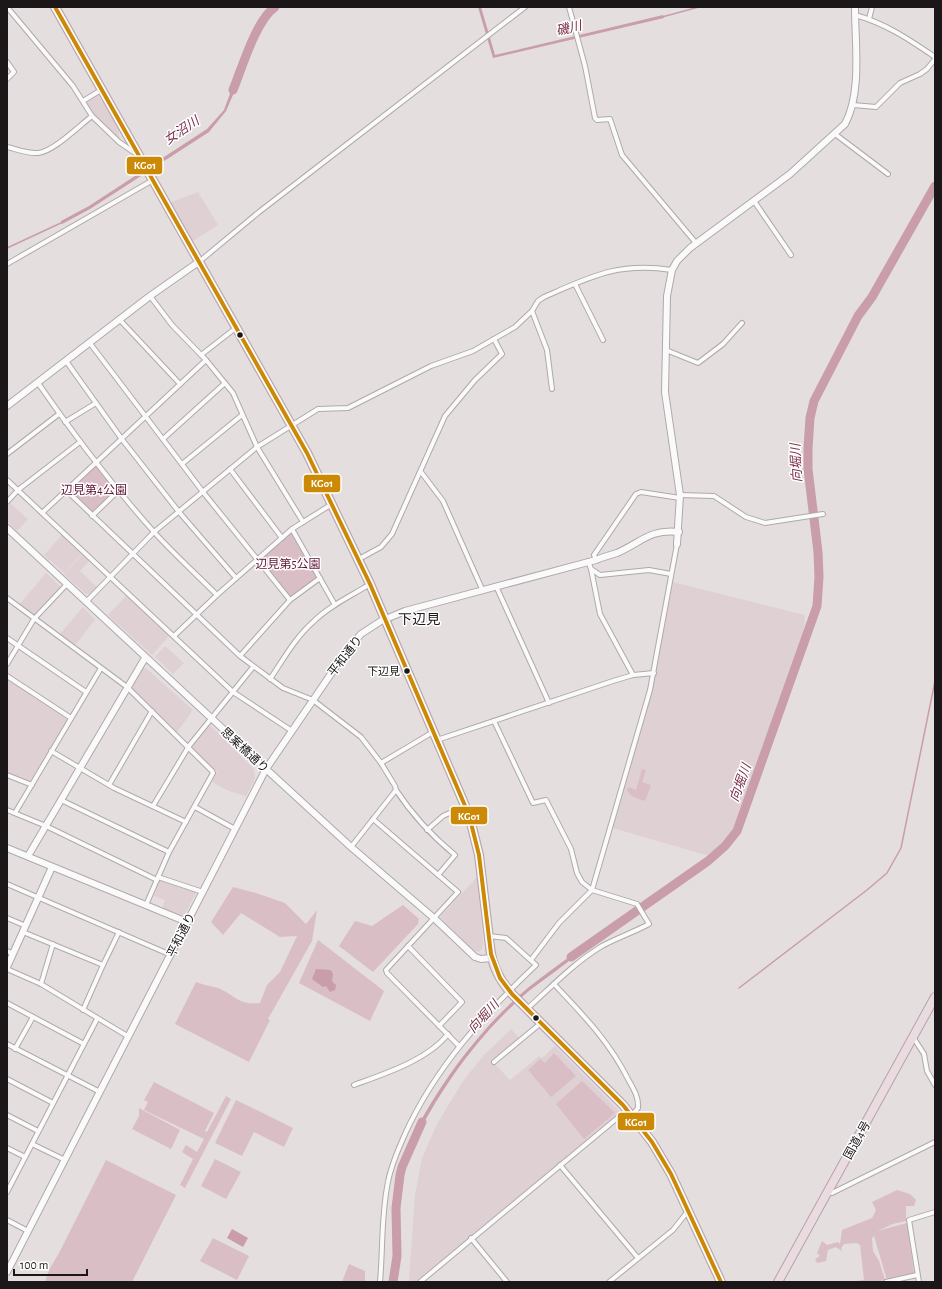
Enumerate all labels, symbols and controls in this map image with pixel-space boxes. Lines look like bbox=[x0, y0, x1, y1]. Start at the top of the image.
water label: 磯川 bbox=[555, 18, 585, 38]
water label: 女沼川 bbox=[162, 113, 203, 147]
line badge: KG01 bbox=[126, 156, 163, 175]
text: KG01 bbox=[134, 160, 156, 171]
unlabelled marker bbox=[235, 330, 245, 340]
water label: 向堀川 bbox=[788, 441, 805, 483]
line badge: KG01 bbox=[303, 474, 341, 493]
text: KG01 bbox=[311, 478, 333, 489]
park label: 辺見第4公園 bbox=[61, 483, 127, 496]
park label: 辺見第5公園 bbox=[255, 557, 321, 570]
district label: 下辺見 bbox=[398, 612, 440, 627]
street label: 平和通り bbox=[325, 633, 365, 679]
place label: 下辺見 bbox=[367, 666, 400, 677]
marker: 下辺見 bbox=[402, 666, 412, 676]
street label: 思案橋通り bbox=[219, 724, 272, 775]
water label: 向堀川 bbox=[727, 760, 754, 804]
line badge: KG01 bbox=[450, 806, 488, 825]
text: KG01 bbox=[458, 811, 480, 822]
street label: 平和通り bbox=[164, 910, 197, 959]
water label: 向堀川 bbox=[465, 996, 503, 1036]
unlabelled marker bbox=[531, 1013, 541, 1023]
line badge: KG01 bbox=[617, 1112, 655, 1131]
text: KG01 bbox=[625, 1117, 647, 1128]
street label: 国道4号 bbox=[841, 1118, 872, 1161]
scale bar bbox=[14, 1251, 87, 1277]
text: 100 m bbox=[20, 1259, 48, 1271]

